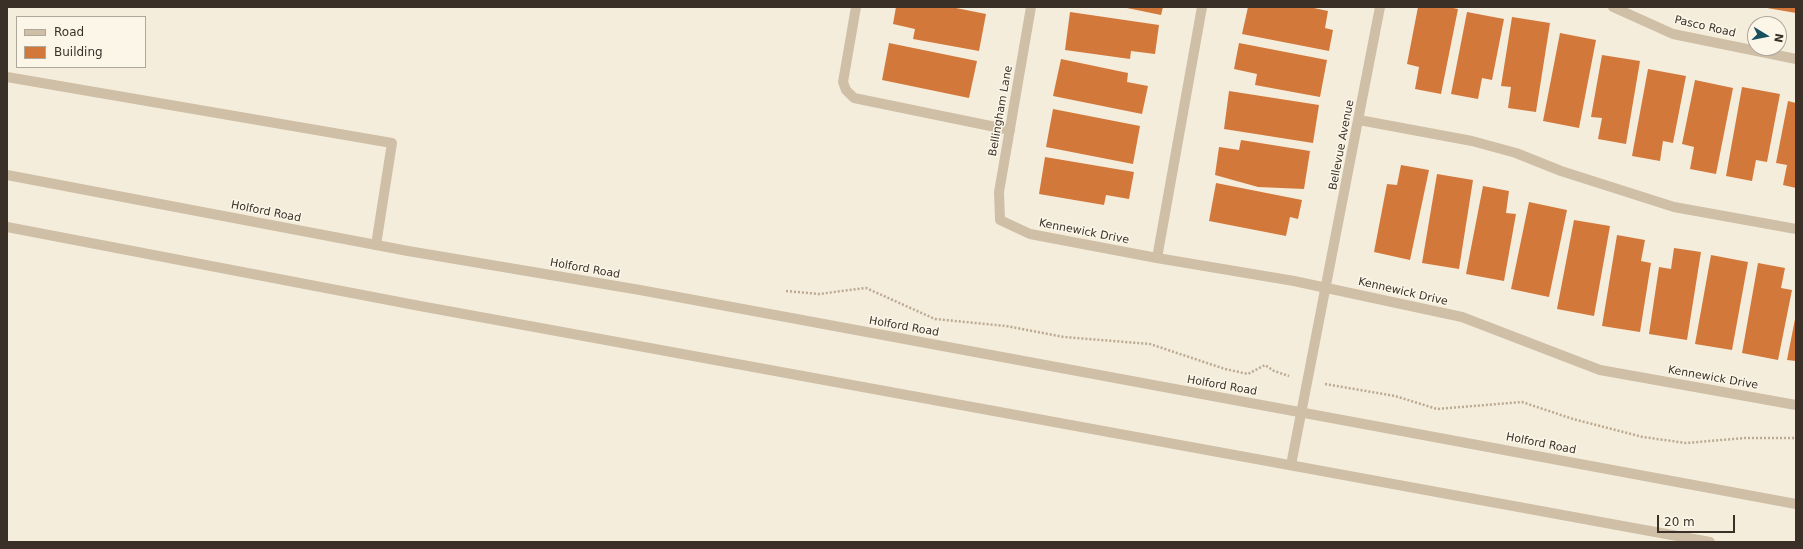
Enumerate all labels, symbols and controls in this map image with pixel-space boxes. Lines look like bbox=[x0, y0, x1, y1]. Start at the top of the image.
street label: Pasco Road bbox=[1673, 14, 1737, 40]
legend bbox=[16, 16, 146, 68]
north arrow bbox=[1747, 16, 1787, 56]
text: Road bbox=[54, 25, 84, 39]
text: N bbox=[1771, 32, 1786, 44]
text: Building bbox=[54, 45, 103, 59]
street label: Bellingham Lane bbox=[987, 65, 1015, 157]
street label: Bellevue Avenue bbox=[1327, 99, 1357, 191]
street label: Holford Road bbox=[230, 199, 302, 225]
street label: Kennewick Drive bbox=[1038, 217, 1130, 247]
street label: Holford Road bbox=[549, 256, 621, 282]
street label: Kennewick Drive bbox=[1357, 275, 1449, 309]
street label: Holford Road bbox=[868, 314, 940, 340]
street label: Kennewick Drive bbox=[1667, 364, 1759, 392]
street label: Holford Road bbox=[1186, 373, 1258, 399]
street label: Holford Road bbox=[1505, 431, 1577, 457]
scale bar bbox=[1659, 507, 1737, 533]
text: 20 m bbox=[1664, 515, 1695, 529]

